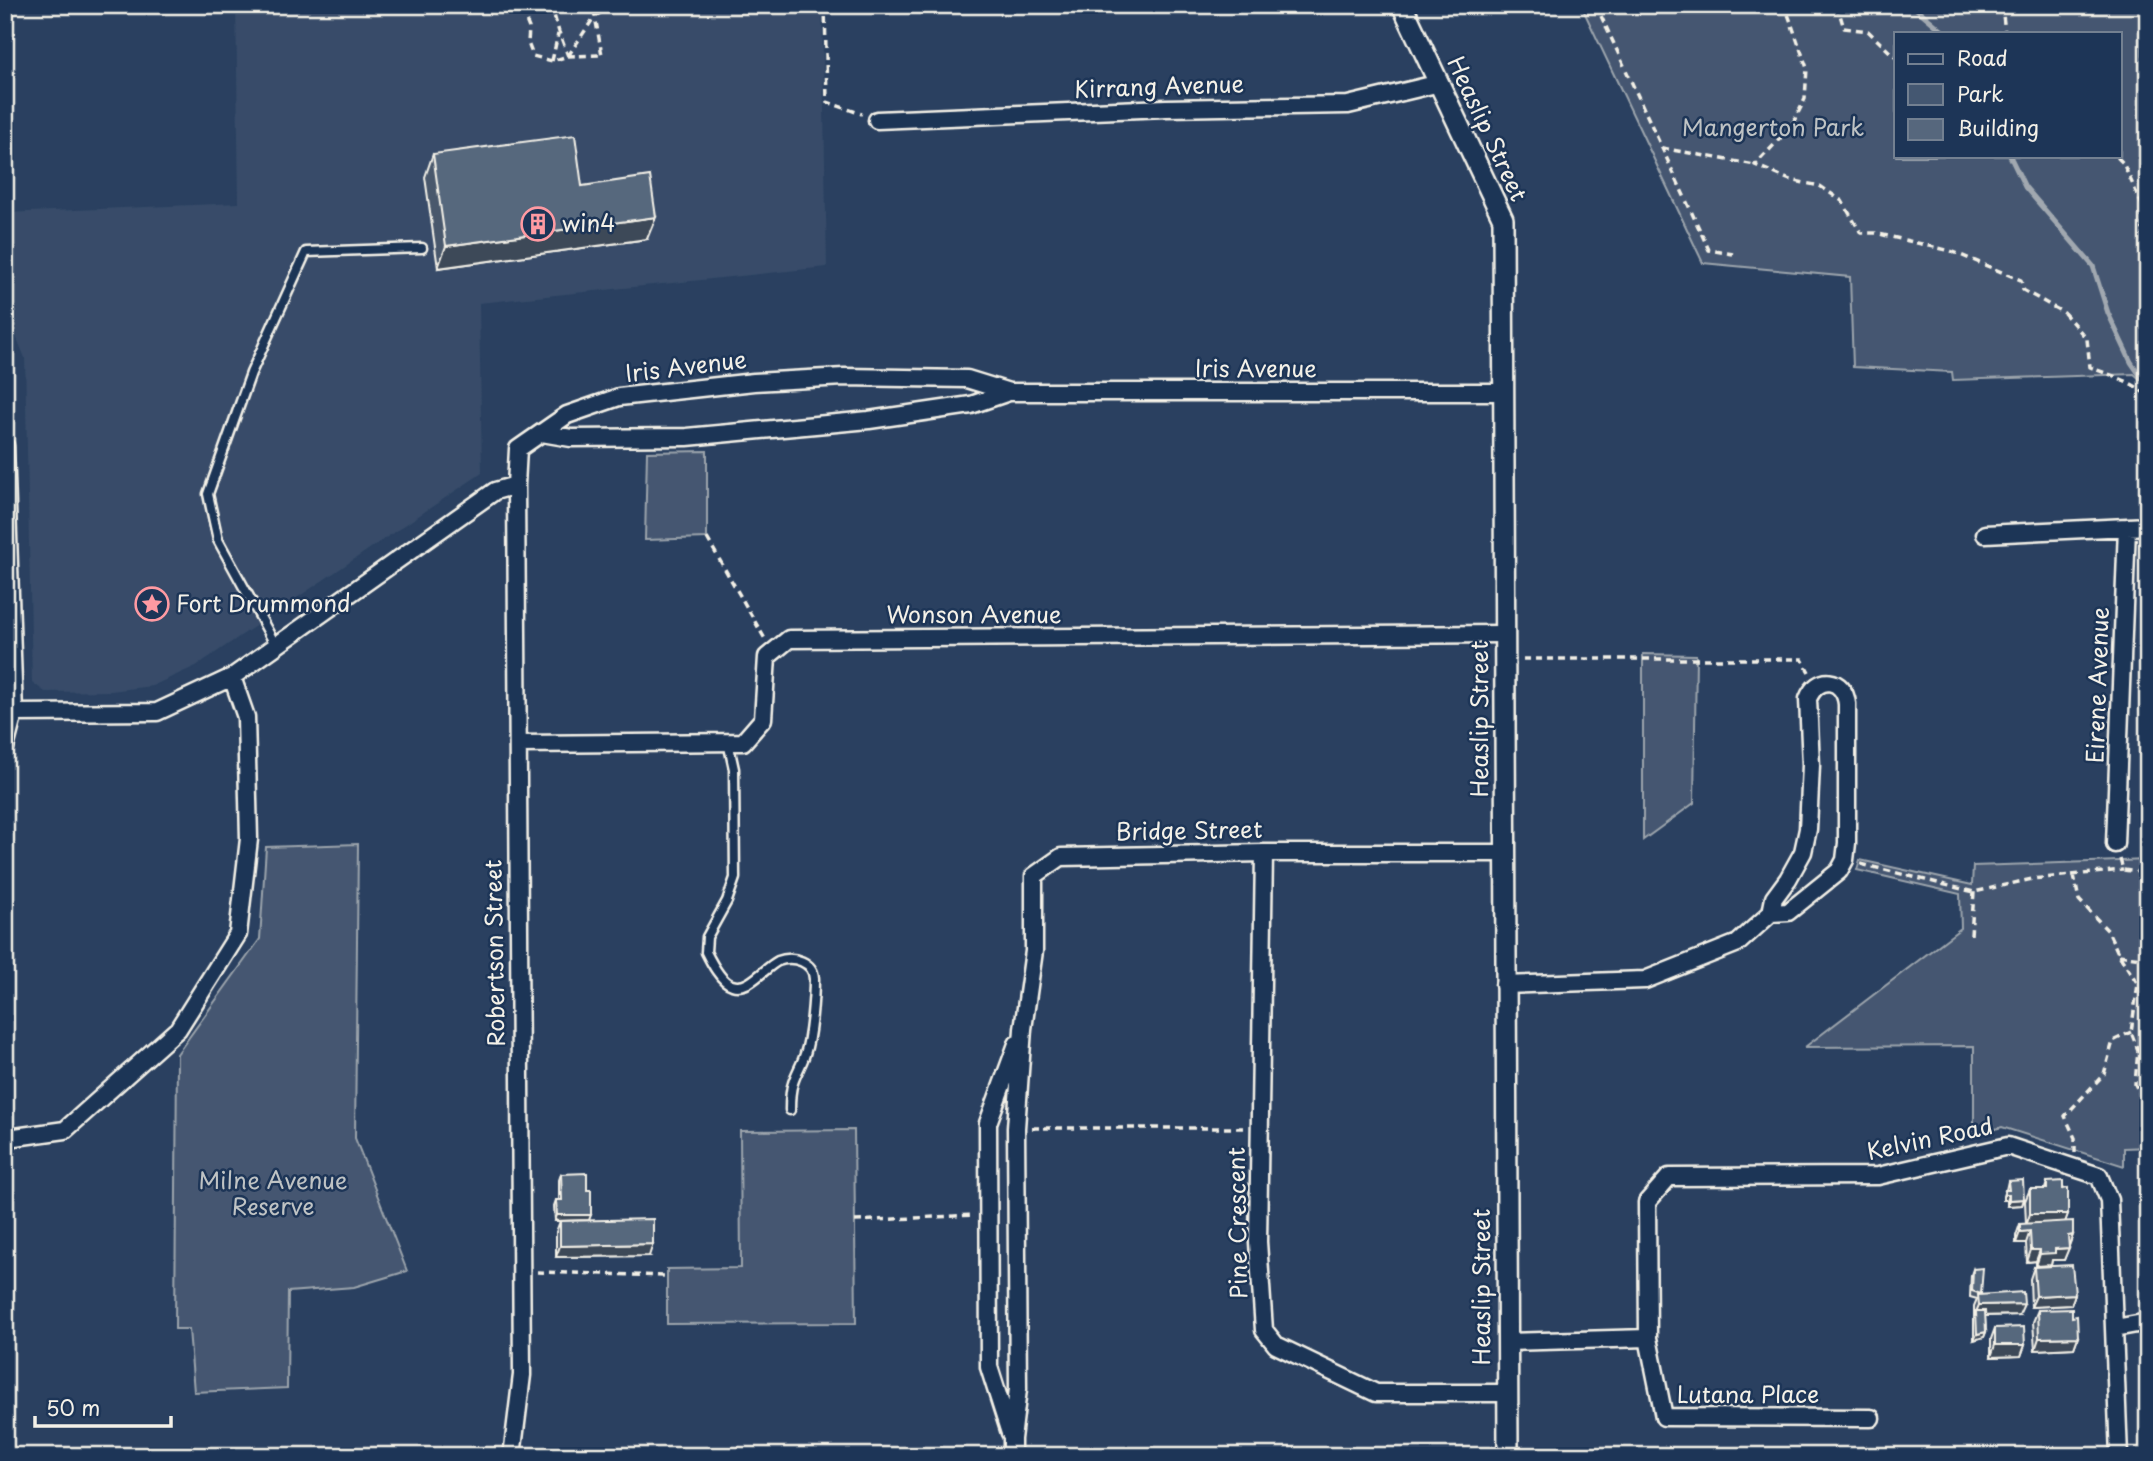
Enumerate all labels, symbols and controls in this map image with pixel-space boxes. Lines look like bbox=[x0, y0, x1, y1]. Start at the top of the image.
legend bbox=[1894, 32, 2122, 158]
text: Road bbox=[1957, 41, 2008, 73]
street label: Heaslip Street bbox=[1439, 50, 1537, 207]
street label: Kirrang Avenue bbox=[1073, 65, 1244, 106]
text: Park bbox=[1957, 77, 2004, 109]
park label: Mangerton Park bbox=[1682, 109, 1864, 144]
text: Building bbox=[1957, 111, 2039, 143]
building icon: win4 bbox=[519, 205, 557, 243]
place label: win4 bbox=[562, 205, 615, 240]
street label: Iris Avenue bbox=[623, 341, 748, 390]
street label: Iris Avenue bbox=[1195, 350, 1317, 385]
place icon: Fort Drummond bbox=[133, 585, 171, 623]
place label: Fort Drummond bbox=[176, 585, 351, 620]
street label: Wonson Avenue bbox=[886, 596, 1062, 631]
street label: Eirene Avenue bbox=[2076, 606, 2117, 764]
street label: Heaslip Street bbox=[1461, 641, 1496, 797]
street label: Bridge Street bbox=[1115, 811, 1263, 848]
street label: Robertson Street bbox=[474, 859, 513, 1047]
street label: Kelvin Road bbox=[1863, 1107, 1996, 1168]
street label: Pine Crescent bbox=[1218, 1147, 1255, 1299]
park label: Milne Avenue Reserve bbox=[198, 1162, 348, 1223]
street label: Heaslip Street bbox=[1463, 1209, 1498, 1365]
street label: Lutana Place bbox=[1677, 1376, 1819, 1411]
scale bar bbox=[35, 1384, 172, 1428]
text: 50 m bbox=[46, 1391, 100, 1423]

